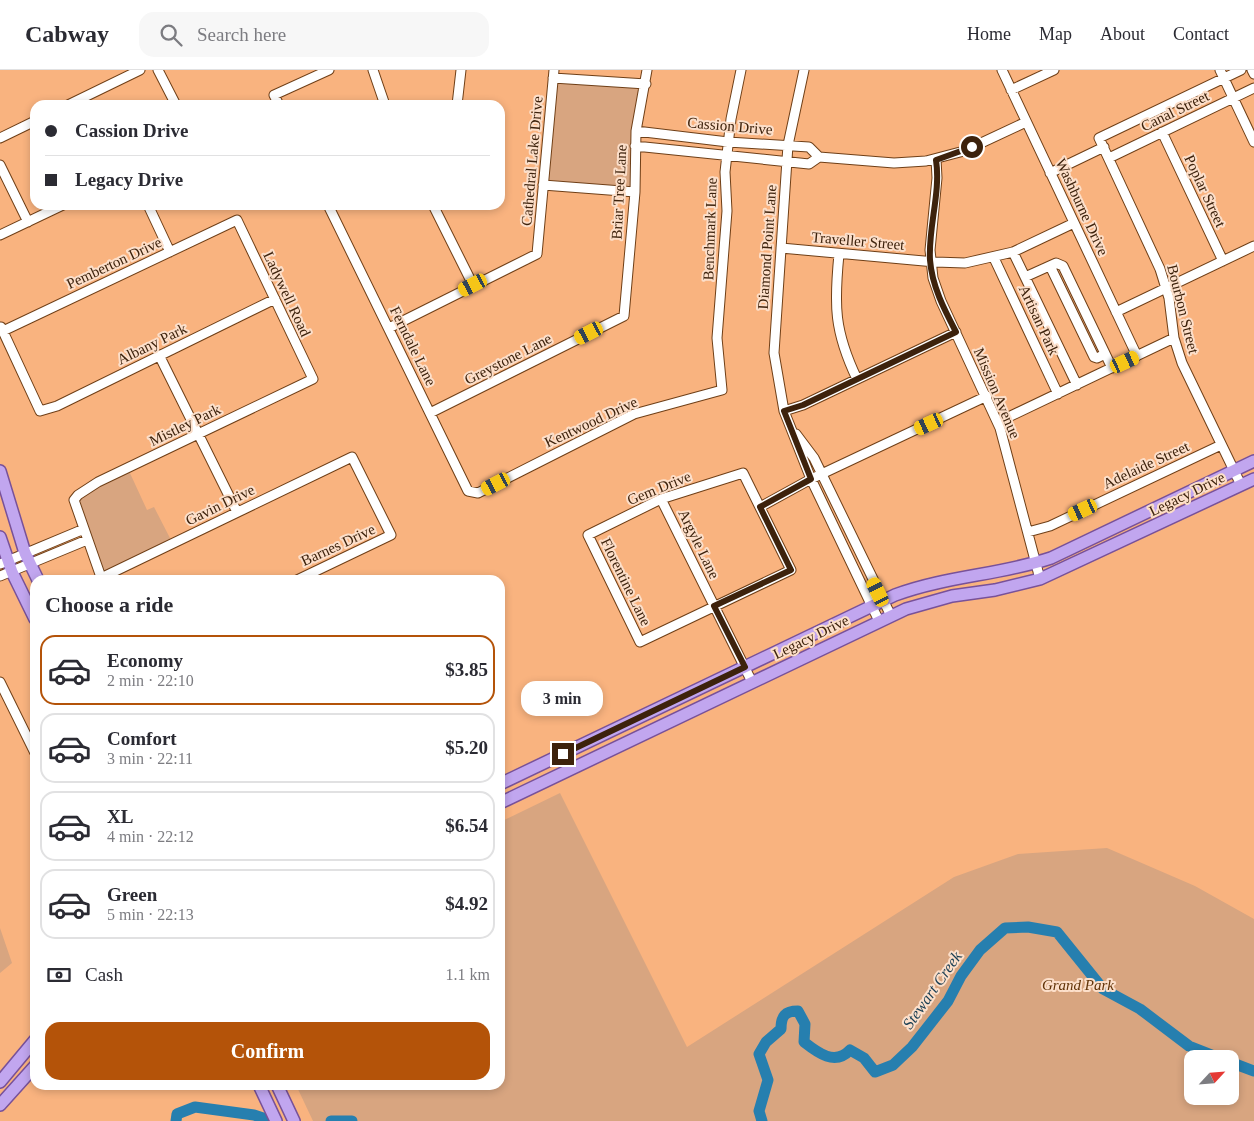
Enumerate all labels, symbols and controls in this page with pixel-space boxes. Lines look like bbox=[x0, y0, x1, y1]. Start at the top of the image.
search box bbox=[139, 12, 489, 57]
text: Cabway bbox=[25, 21, 109, 47]
icon: search bbox=[157, 21, 185, 49]
text: Search here bbox=[197, 24, 286, 45]
text: Home bbox=[967, 24, 1011, 44]
text: Map bbox=[1039, 24, 1072, 44]
text: About bbox=[1100, 24, 1145, 44]
text: Contact bbox=[1173, 24, 1229, 44]
street label: Canal Street bbox=[1138, 87, 1212, 134]
street label: Cathedral Lake Drive bbox=[518, 95, 546, 226]
street label: Cassion Drive bbox=[687, 114, 774, 138]
text: Cassion Drive bbox=[75, 120, 188, 141]
route start bbox=[961, 136, 983, 158]
street label: Briar Tree Lane bbox=[609, 144, 629, 240]
street label: Poplar Street bbox=[1181, 152, 1229, 230]
street label: Washburne Drive bbox=[1053, 156, 1112, 258]
text: Legacy Drive bbox=[75, 169, 183, 190]
street label: Benchmark Lane bbox=[700, 177, 720, 281]
street label: Diamond Point Lane bbox=[755, 184, 779, 310]
street label: Traveller Street bbox=[811, 229, 906, 253]
street label: Pemberton Drive bbox=[64, 234, 164, 292]
street label: Ladywell Road bbox=[260, 249, 314, 340]
street label: Bourbon Street bbox=[1164, 263, 1202, 356]
car bbox=[456, 272, 489, 298]
street label: Artisan Park bbox=[1016, 282, 1062, 358]
street label: Ferndale Lane bbox=[387, 304, 439, 389]
street label: Albany Park bbox=[115, 320, 190, 368]
car bbox=[572, 320, 605, 346]
street label: Greystone Lane bbox=[462, 330, 554, 388]
street label: Mission Avenue bbox=[971, 345, 1023, 441]
car bbox=[1108, 349, 1141, 375]
street label: Kentwood Drive bbox=[542, 393, 640, 450]
street label: Mistley Park bbox=[147, 401, 224, 449]
car bbox=[912, 411, 945, 437]
street label: Adelaide Street bbox=[1101, 438, 1192, 492]
street label: Gem Drive bbox=[625, 468, 693, 508]
street label: Legacy Drive bbox=[1147, 469, 1228, 519]
car bbox=[479, 471, 512, 497]
street label: Gavin Drive bbox=[183, 481, 257, 529]
car bbox=[1066, 497, 1099, 523]
street label: Argyle Lane bbox=[675, 507, 723, 582]
street label: Barnes Drive bbox=[299, 521, 378, 569]
street label: Florentine Lane bbox=[598, 536, 654, 629]
car bbox=[864, 575, 891, 609]
text: Choose a ride bbox=[45, 592, 173, 617]
street label: Legacy Drive bbox=[771, 612, 852, 662]
icon: car bbox=[47, 648, 92, 693]
text: Economy bbox=[107, 650, 183, 671]
text: $3.85 bbox=[445, 659, 488, 680]
text: 2 min · 22:10 bbox=[107, 672, 194, 689]
callout: 3 min bbox=[522, 682, 604, 716]
text: 3 min bbox=[543, 690, 581, 707]
icon: car bbox=[47, 726, 92, 771]
text: Comfort bbox=[107, 728, 177, 749]
text: $5.20 bbox=[445, 737, 488, 758]
route end bbox=[552, 743, 574, 765]
text: 3 min · 22:11 bbox=[107, 750, 193, 767]
icon: car bbox=[47, 804, 92, 849]
text: XL bbox=[107, 806, 133, 827]
text: $6.54 bbox=[445, 815, 488, 836]
text: 4 min · 22:12 bbox=[107, 828, 194, 845]
icon: car bbox=[47, 882, 92, 927]
text: Green bbox=[107, 884, 157, 905]
text: $4.92 bbox=[445, 893, 488, 914]
text: 5 min · 22:13 bbox=[107, 906, 194, 923]
water label: Stewart Creek bbox=[899, 947, 965, 1032]
icon: cash bbox=[45, 961, 73, 989]
text: Cash bbox=[85, 964, 123, 985]
text: 1.1 km bbox=[446, 966, 490, 983]
park label: Grand Park bbox=[1042, 977, 1114, 993]
button: Confirm bbox=[45, 1022, 490, 1080]
north arrow bbox=[1184, 1050, 1239, 1105]
map controls bbox=[1184, 1050, 1239, 1105]

